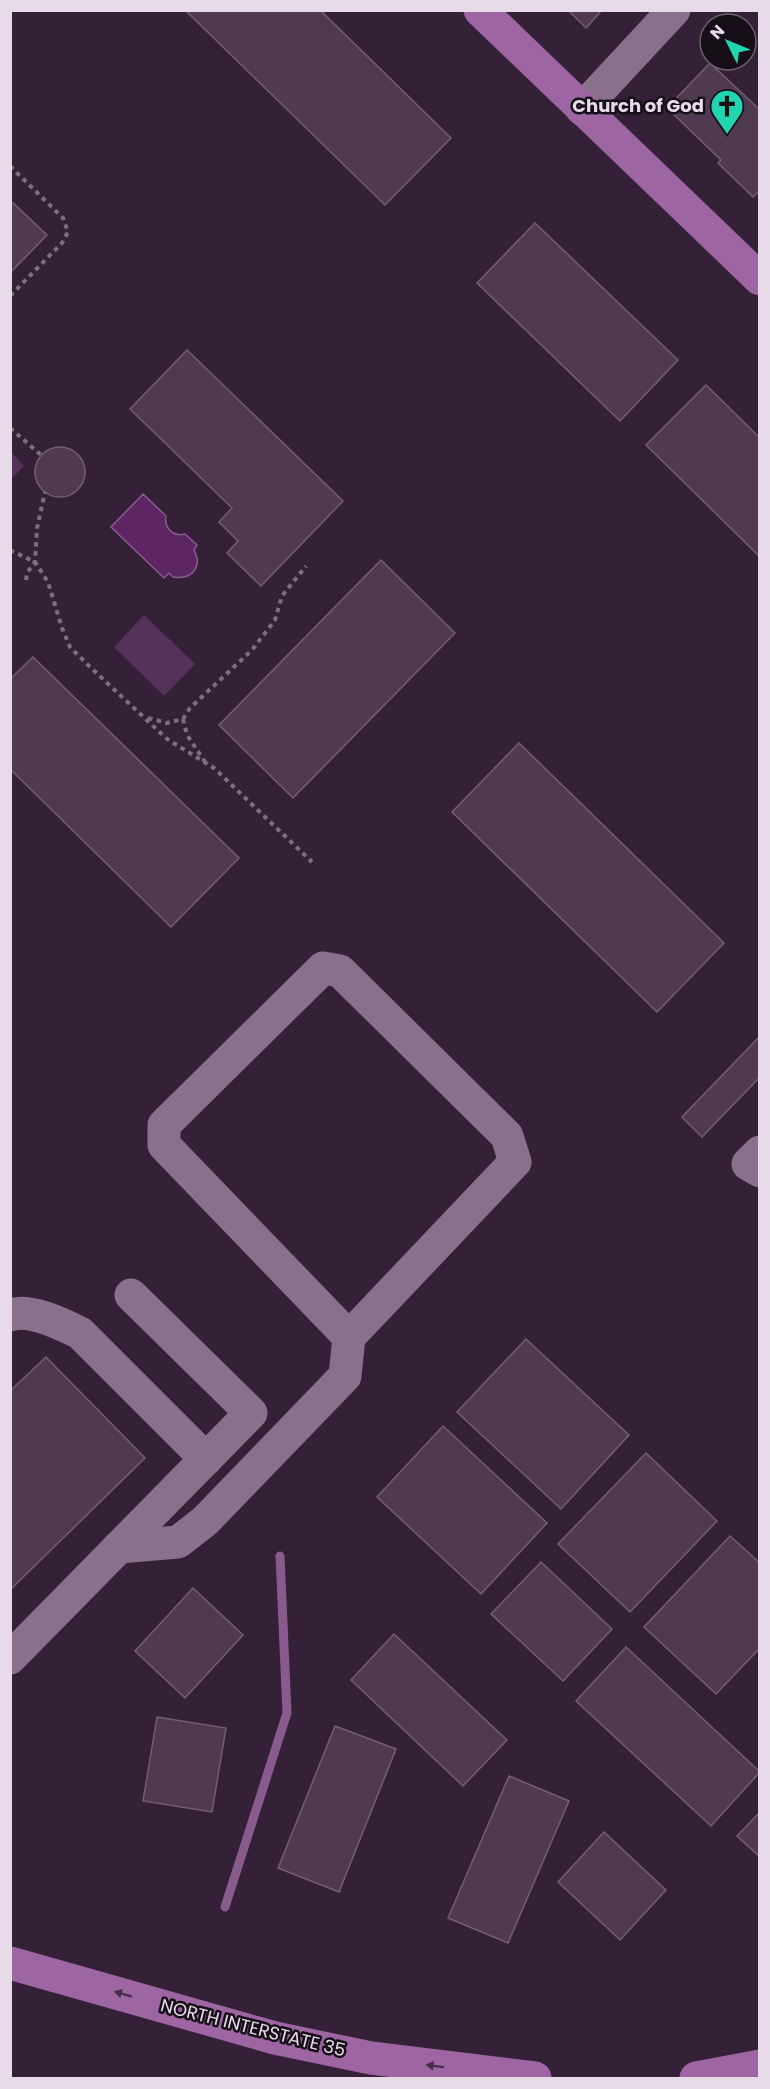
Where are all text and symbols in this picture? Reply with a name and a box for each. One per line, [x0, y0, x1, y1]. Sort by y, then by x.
north arrow [698, 12, 758, 72]
text: N [705, 20, 730, 44]
church icon: Church of God [709, 88, 745, 135]
place label: Church of God [572, 93, 704, 118]
one-way arrow [114, 1989, 132, 1998]
street label: NORTH INTERSTATE 35 [158, 1992, 348, 2063]
one-way arrow [426, 2061, 445, 2070]

